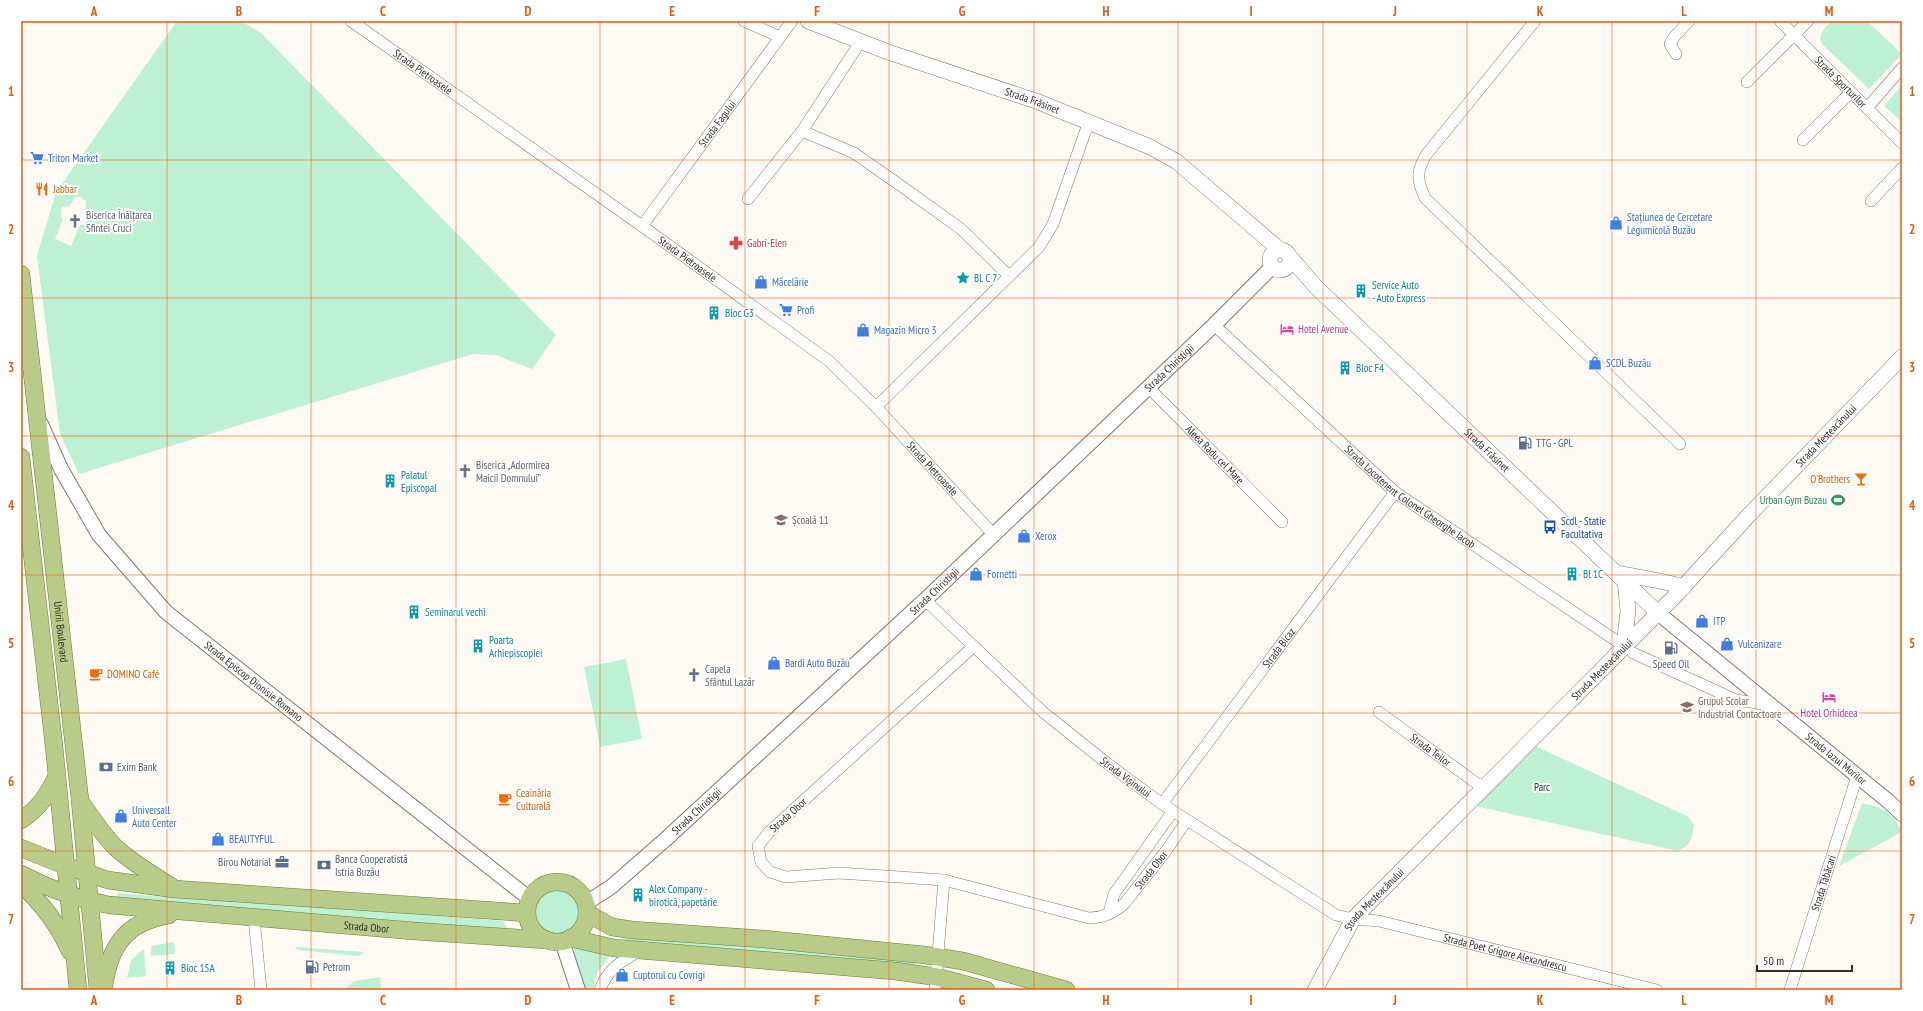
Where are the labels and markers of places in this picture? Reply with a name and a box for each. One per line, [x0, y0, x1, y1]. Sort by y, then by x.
supermarket icon: Triton Market [29, 150, 45, 166]
place label: Triton Market [48, 151, 98, 165]
restaurant icon: Jabbar [34, 181, 50, 197]
place label: Jabbar [52, 182, 77, 196]
place label: Biserica Înălțarea Sfintei Cruci [86, 208, 152, 235]
place label: Stațiunea de Cercetare Legumicolă Buzău [1627, 210, 1713, 237]
church icon: Biserica Înălțarea Sfintei Cruci [67, 213, 83, 229]
shop icon: Stațiunea de Cercetare Legumicolă Buzău [1608, 215, 1624, 231]
pharmacy icon: Gabri-Elen [728, 235, 744, 251]
place label: Gabri-Elen [747, 236, 787, 250]
place icon: Bl. C 7 [955, 270, 971, 286]
place label: Bl. C 7 [974, 271, 997, 285]
shop icon: Măcelărie [753, 274, 769, 290]
place label: Măcelărie [772, 275, 809, 289]
place label: Service Auto - Auto Express [1372, 278, 1426, 305]
building icon: Service Auto - Auto Express [1353, 283, 1369, 299]
supermarket icon: Profi [778, 302, 794, 318]
place label: Profi [797, 303, 814, 317]
building icon: Bloc G3 [706, 305, 722, 321]
place label: Bloc G3 [725, 306, 754, 320]
hotel icon: Hotel Avenue [1279, 321, 1295, 337]
shop icon: Magazin Micro 3 [855, 322, 871, 338]
place label: Hotel Avenue [1298, 322, 1349, 336]
place label: Magazin Micro 3 [874, 323, 936, 337]
shop icon: SCDL Buzău [1587, 355, 1603, 371]
place label: SCDL Buzău [1606, 356, 1651, 370]
building icon: Bloc F4 [1337, 360, 1353, 376]
place label: Bloc F4 [1356, 361, 1384, 375]
fuel station icon: TTG - GPL [1517, 435, 1533, 451]
place label: TTG - GPL [1536, 436, 1573, 450]
place label: Biserica „Adormirea Maicii Domnului” [476, 458, 550, 485]
church icon: Biserica „Adormirea Maicii Domnului” [457, 463, 473, 479]
place label: Palatul Episcopal [401, 468, 437, 495]
bar icon: O'Brothers [1853, 471, 1869, 487]
place label: O'Brothers [1810, 472, 1850, 486]
building icon: Palatul Episcopal [382, 473, 398, 489]
sports icon: Urban Gym Buzau [1830, 492, 1846, 508]
place label: Urban Gym Buzau [1760, 493, 1827, 507]
school or university icon: Școală 11 [773, 512, 789, 528]
place label: Școală 11 [792, 513, 829, 527]
place label: Scdl - Statie Facultativa [1561, 514, 1607, 541]
bus stop icon: Scdl - Statie Facultativa [1542, 519, 1558, 535]
shop icon: Xerox [1016, 528, 1032, 544]
place label: Xerox [1035, 529, 1057, 543]
shop icon: Fornetti [968, 566, 984, 582]
building icon: Bl 1C [1564, 566, 1580, 582]
place label: Fornetti [987, 567, 1017, 581]
place label: Bl 1C [1583, 567, 1603, 581]
building icon: Seminarul vechi [406, 604, 422, 620]
place label: Seminarul vechi [425, 605, 486, 619]
shop icon: ITP [1694, 613, 1710, 629]
place label: ITP [1713, 614, 1725, 628]
place label: Poarta Arhiepiscopiei [489, 633, 542, 660]
shop icon: Vulcanizare [1719, 636, 1735, 652]
place label: Vulcanizare [1737, 637, 1782, 651]
building icon: Poarta Arhiepiscopiei [470, 638, 486, 654]
fuel station icon: Speed Oil [1663, 640, 1679, 656]
shop icon: Bardi Auto Buzău [766, 655, 782, 671]
place label: Bardi Auto Buzău [785, 656, 850, 670]
place label: Speed Oil [1653, 657, 1690, 671]
place label: Capela Sfântul Lazăr [705, 662, 755, 689]
cafe icon: DOMINO Café [88, 666, 104, 682]
place label: DOMINO Café [107, 667, 160, 681]
church icon: Capela Sfântul Lazăr [686, 667, 702, 683]
hotel icon: Hotel Orhideea [1821, 689, 1837, 705]
place label: Grupul Scolar Industrial Contactoare [1698, 694, 1782, 721]
school or university icon: Grupul Scolar Industrial Contactoare [1679, 699, 1695, 715]
place label: Hotel Orhideea [1800, 706, 1858, 720]
bank icon: Exim Bank [98, 759, 114, 775]
place label: Exim Bank [117, 760, 158, 774]
place label: Ceainăria Culturală [516, 786, 551, 813]
cafe icon: Ceainăria Culturală [497, 791, 513, 807]
place label: Universall Auto Center [132, 803, 177, 830]
shop icon: Universall Auto Center [113, 808, 129, 824]
shop icon: BEAUTYFUL [210, 831, 226, 847]
place label: BEAUTYFUL [229, 832, 275, 846]
place label: Banca Cooperatistă Istria Buzău [335, 852, 408, 879]
office icon: Birou Notarial [274, 854, 290, 870]
place label: Birou Notarial [218, 855, 271, 869]
bank icon: Banca Cooperatistă Istria Buzău [316, 857, 332, 873]
place label: Alex Company - birotică, papetărie [649, 882, 718, 909]
building icon: Alex Company - birotică, papetărie [630, 887, 646, 903]
fuel station icon: Petrom [304, 959, 320, 975]
building icon: Bloc 15A [162, 960, 178, 976]
place label: Petrom [323, 960, 350, 974]
place label: Bloc 15A [181, 961, 215, 975]
shop icon: Cuptorul cu Covrigi [614, 967, 630, 983]
place label: Cuptorul cu Covrigi [633, 968, 705, 982]

